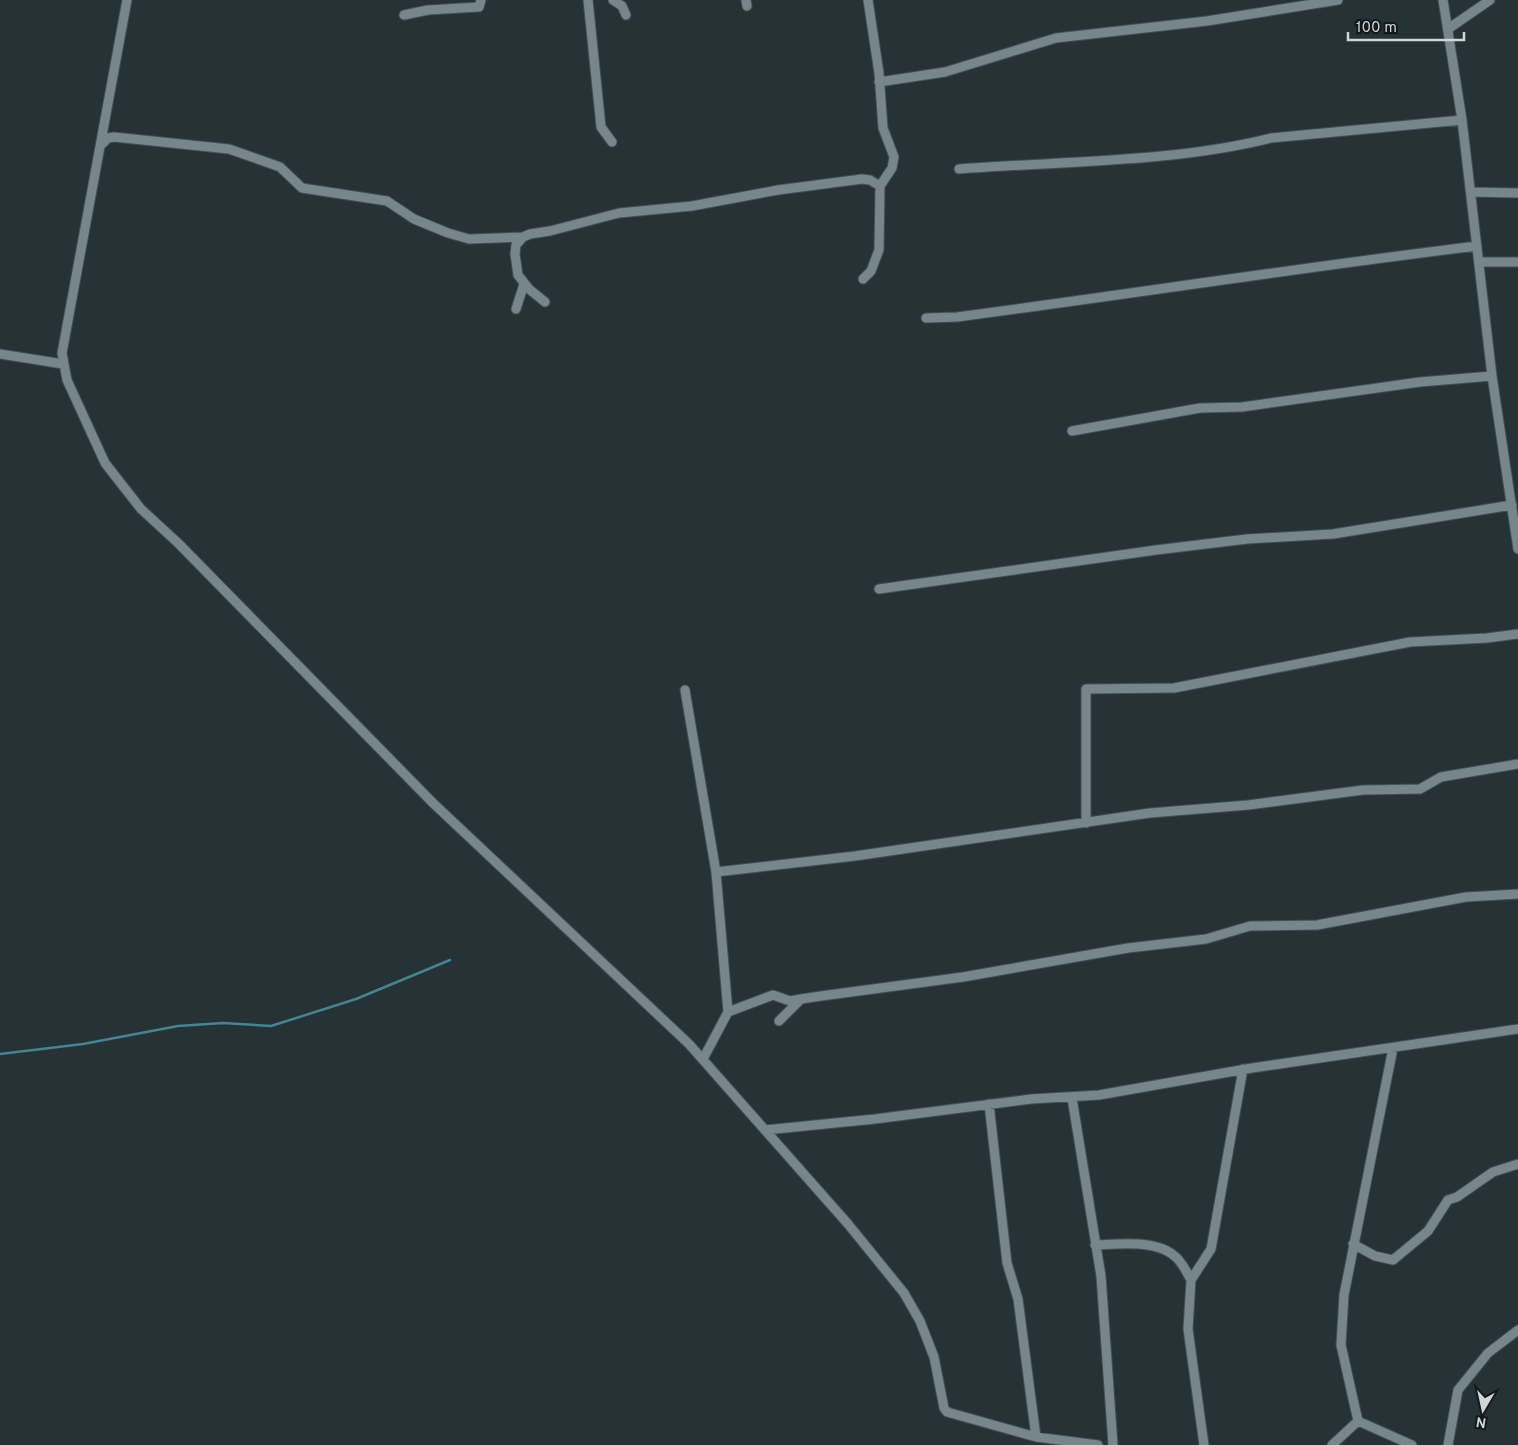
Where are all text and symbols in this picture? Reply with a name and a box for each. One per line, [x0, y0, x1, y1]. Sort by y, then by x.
scale bar [1348, 10, 1464, 42]
text: 100 m [1356, 19, 1397, 38]
north arrow [1458, 1385, 1508, 1435]
text: N [1475, 1412, 1488, 1431]

